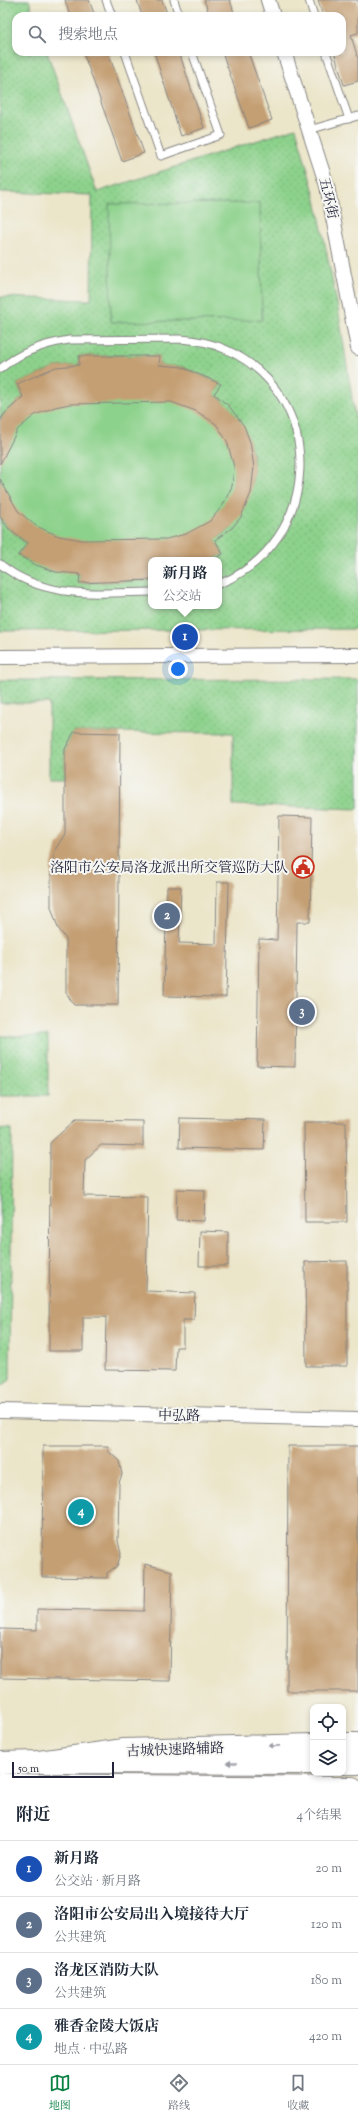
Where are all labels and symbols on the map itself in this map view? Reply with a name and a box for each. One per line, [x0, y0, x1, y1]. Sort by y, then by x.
street label: 五环街 [313, 176, 342, 221]
pin: 1 [172, 622, 198, 652]
your location [168, 659, 188, 679]
public building icon: 洛阳市公安局洛龙派出所交管巡防大队 [290, 854, 316, 880]
place label: 洛阳市公安局洛龙派出所交管巡防大队 [50, 859, 288, 879]
pin: 2 [154, 901, 180, 931]
pin: 3 [289, 997, 315, 1027]
street label: 中弘路 [158, 1407, 200, 1427]
pin: 4 [68, 1497, 94, 1527]
street label: 古城快速路辅路 [126, 1739, 224, 1763]
one-way arrow [267, 1743, 280, 1749]
scale bar [12, 1760, 114, 1779]
one-way arrow [225, 1760, 238, 1766]

